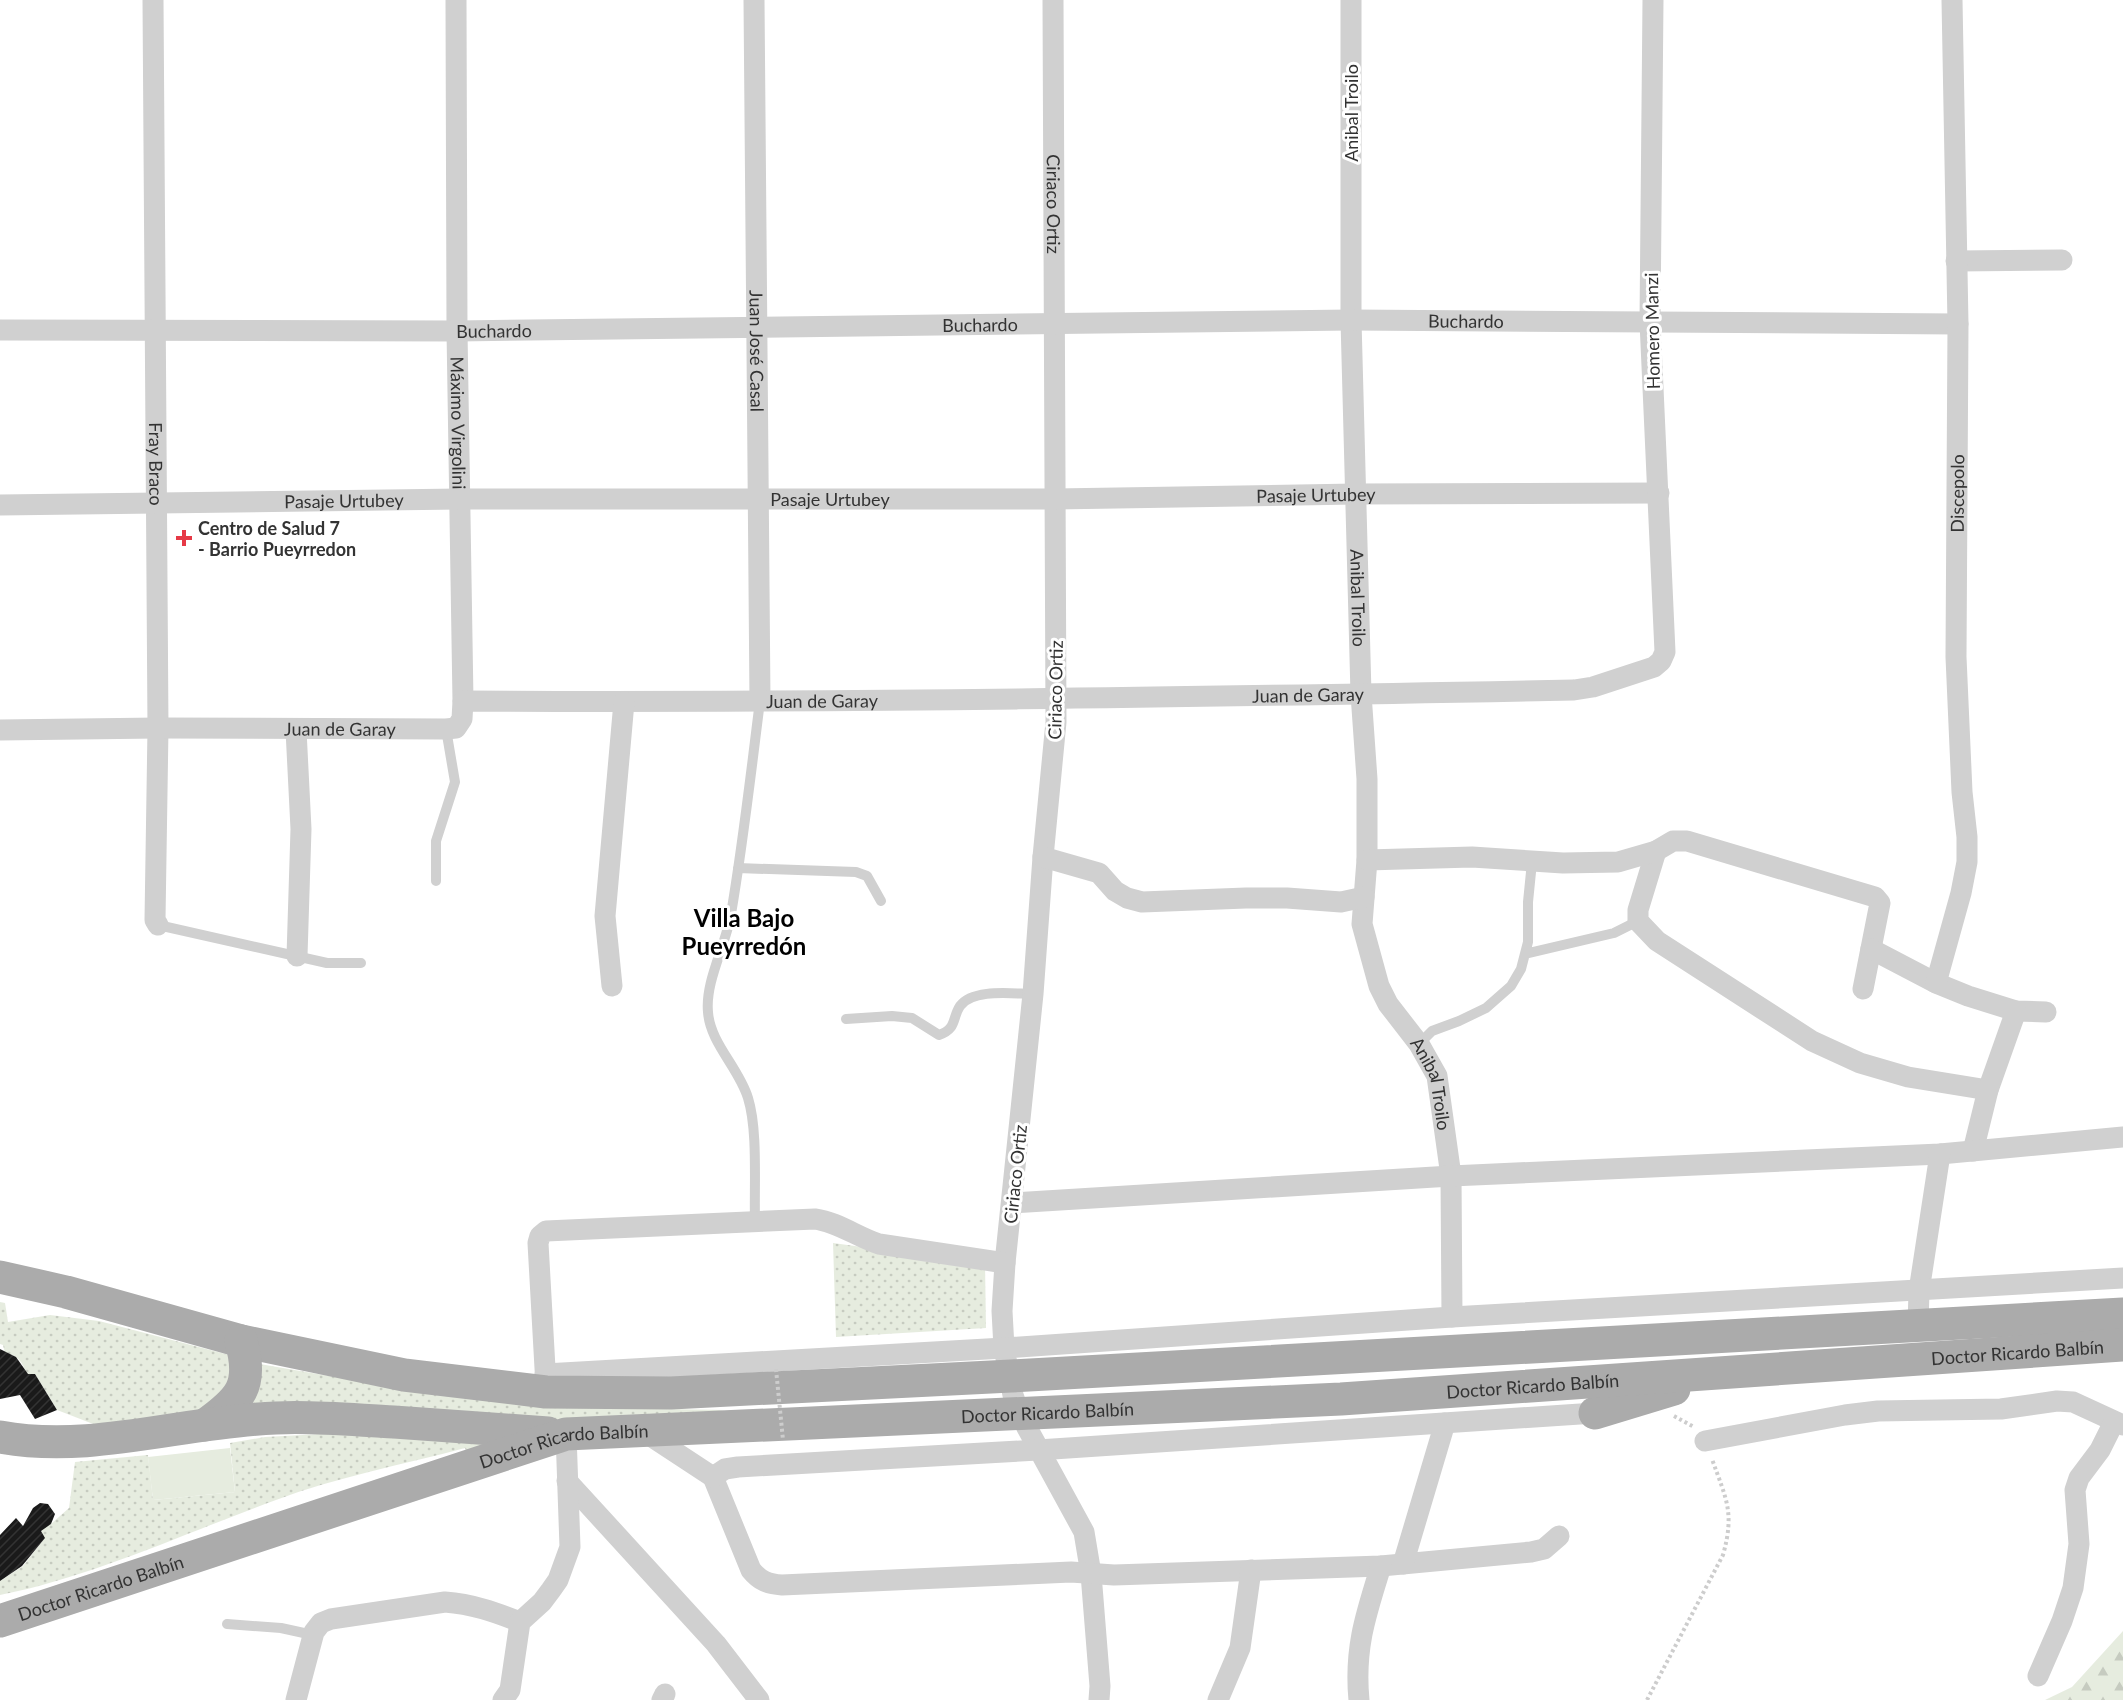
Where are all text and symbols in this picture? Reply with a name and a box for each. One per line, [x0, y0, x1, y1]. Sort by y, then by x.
street label: Anibal Troilo [1340, 64, 1362, 162]
street label: Ciriaco Ortiz [1043, 154, 1065, 254]
street label: Homero Manzi [1640, 272, 1664, 390]
street label: Juan José Casal [745, 290, 769, 412]
street label: Buchardo [1428, 310, 1504, 332]
street label: Buchardo [942, 313, 1018, 336]
street label: Buchardo [456, 319, 532, 342]
street label: Máximo Virgolini [446, 356, 471, 490]
street label: Fray Braco [145, 422, 167, 506]
street label: Discepolo [1946, 454, 1968, 533]
street label: Pasaje Urtubey [1256, 483, 1376, 507]
street label: Pasaje Urtubey [770, 488, 890, 510]
street label: Pasaje Urtubey [284, 489, 405, 512]
place label: Centro de Salud 7 - Barrio Pueyrredon [198, 517, 356, 560]
marker: Centro de Salud 7 - Barrio Pueyrredon [175, 529, 193, 547]
street label: Anibal Troilo [1346, 549, 1371, 647]
street label: Ciriaco Ortiz [1043, 640, 1067, 740]
street label: Juan de Garay [1252, 683, 1365, 707]
street label: Juan de Garay [766, 689, 879, 712]
street label: Juan de Garay [284, 717, 397, 740]
district label: Villa Bajo Pueyrredón [682, 903, 806, 960]
street label: Anibal Troilo [1406, 1032, 1455, 1132]
street label: Ciriaco Ortiz [999, 1123, 1031, 1225]
street label: Doctor Ricardo Balbín [1930, 1335, 2105, 1369]
street label: Doctor Ricardo Balbín [1446, 1369, 1620, 1403]
street label: Doctor Ricardo Balbín [960, 1397, 1134, 1427]
street label: Doctor Ricardo Balbín [476, 1419, 649, 1473]
street label: Doctor Ricardo Balbín [15, 1550, 186, 1625]

